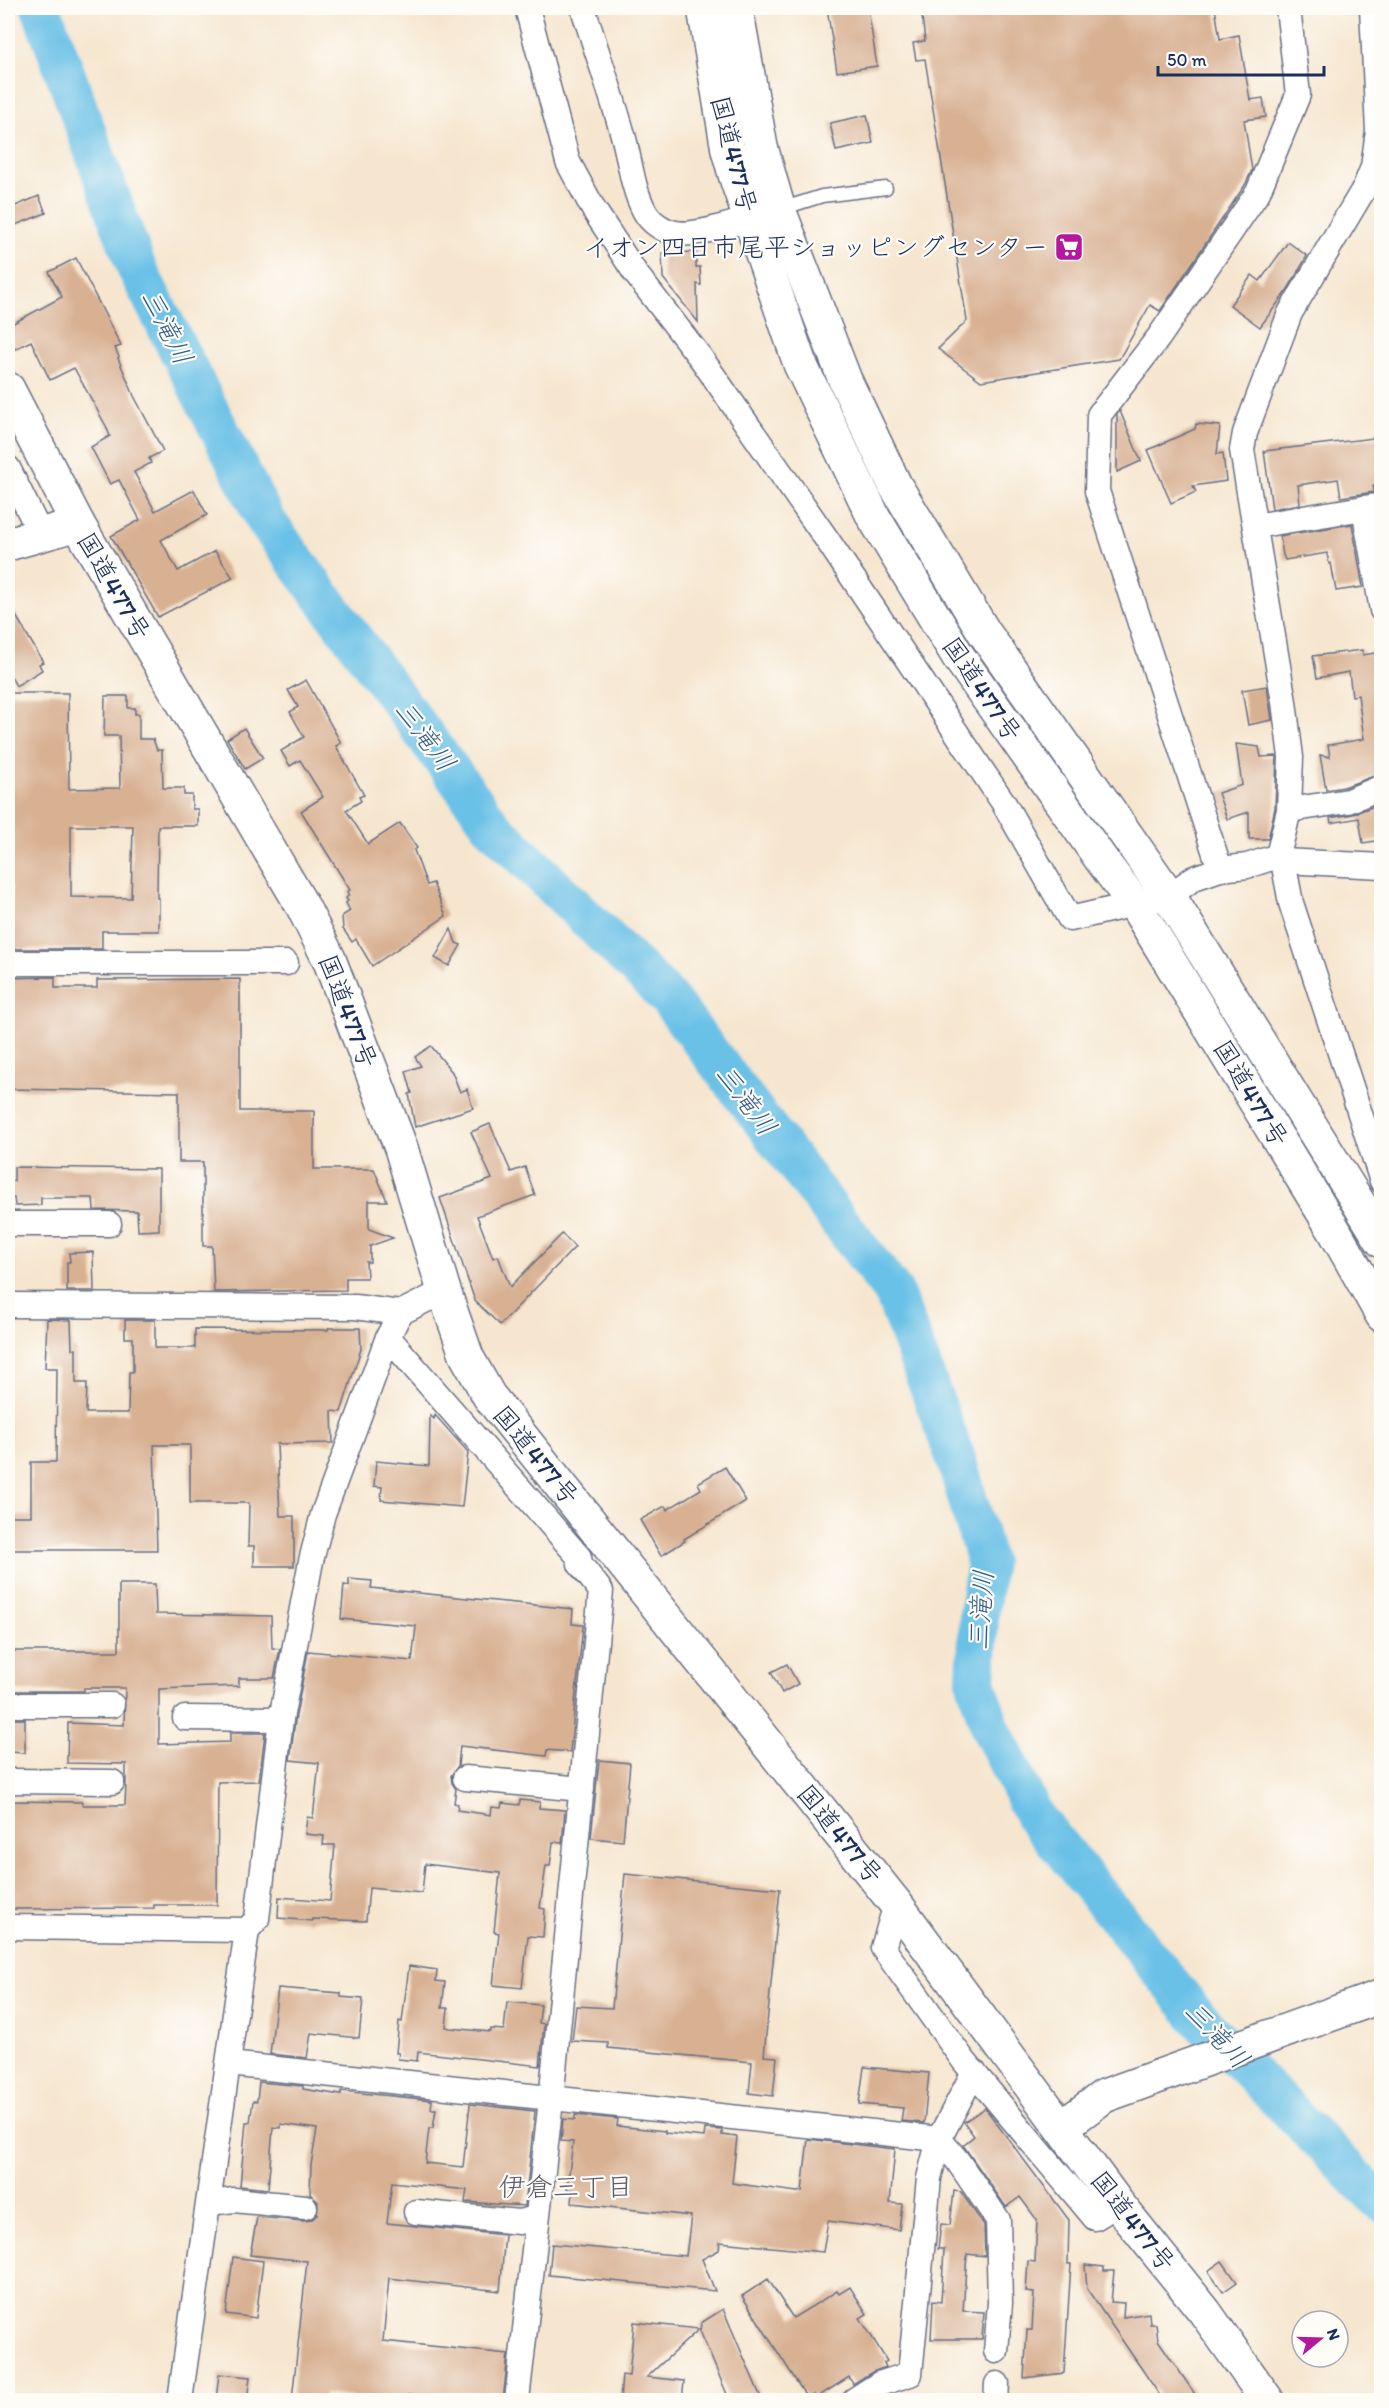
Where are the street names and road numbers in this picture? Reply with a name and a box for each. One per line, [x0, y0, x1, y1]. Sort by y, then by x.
street label: 国道477号 [704, 92, 764, 216]
street label: 国道477号 [70, 526, 158, 646]
street label: 国道477号 [935, 631, 1029, 747]
street label: 国道477号 [312, 950, 384, 1072]
street label: 国道477号 [1207, 1034, 1295, 1152]
street label: 国道477号 [486, 1399, 586, 1511]
street label: 国道477号 [790, 1778, 890, 1890]
street label: 国道477号 [1084, 2164, 1182, 2278]

